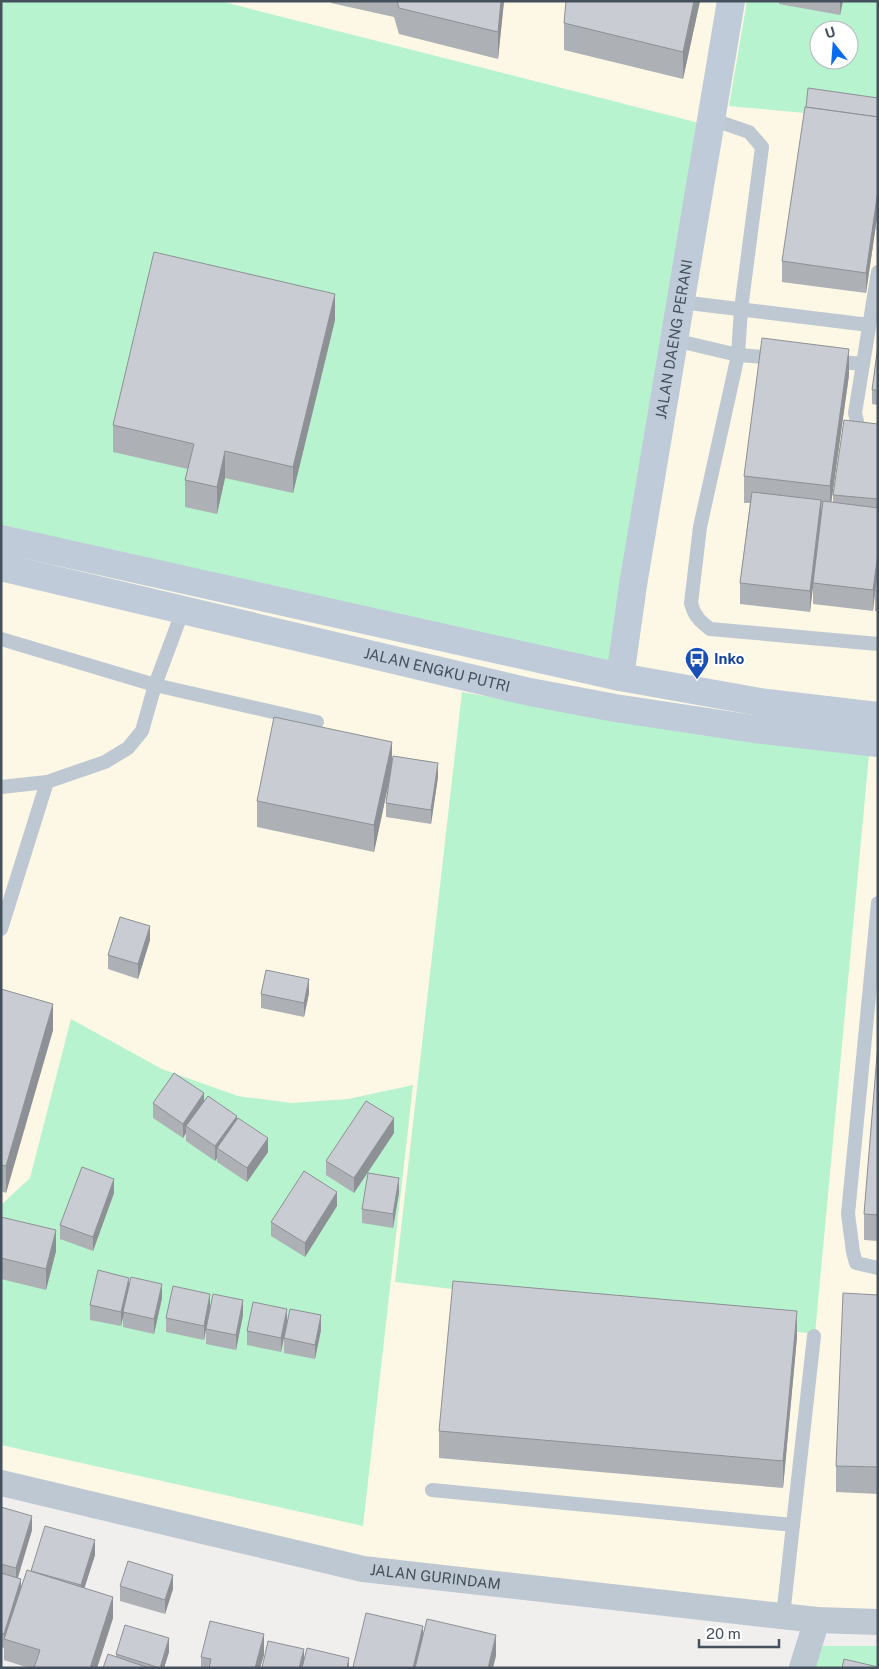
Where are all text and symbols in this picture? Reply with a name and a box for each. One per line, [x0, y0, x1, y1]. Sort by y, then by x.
north arrow [809, 20, 859, 70]
text: U [823, 23, 837, 42]
street label: JALAN DAENG PERANI [652, 258, 696, 421]
street label: JALAN ENGKU PUTRI [362, 644, 512, 695]
bus stop icon: Inko [684, 646, 710, 680]
place label: Inko [714, 650, 745, 667]
street label: JALAN GURINDAM [369, 1561, 502, 1592]
scale bar [699, 1616, 779, 1648]
text: 20 m [706, 1625, 741, 1642]

